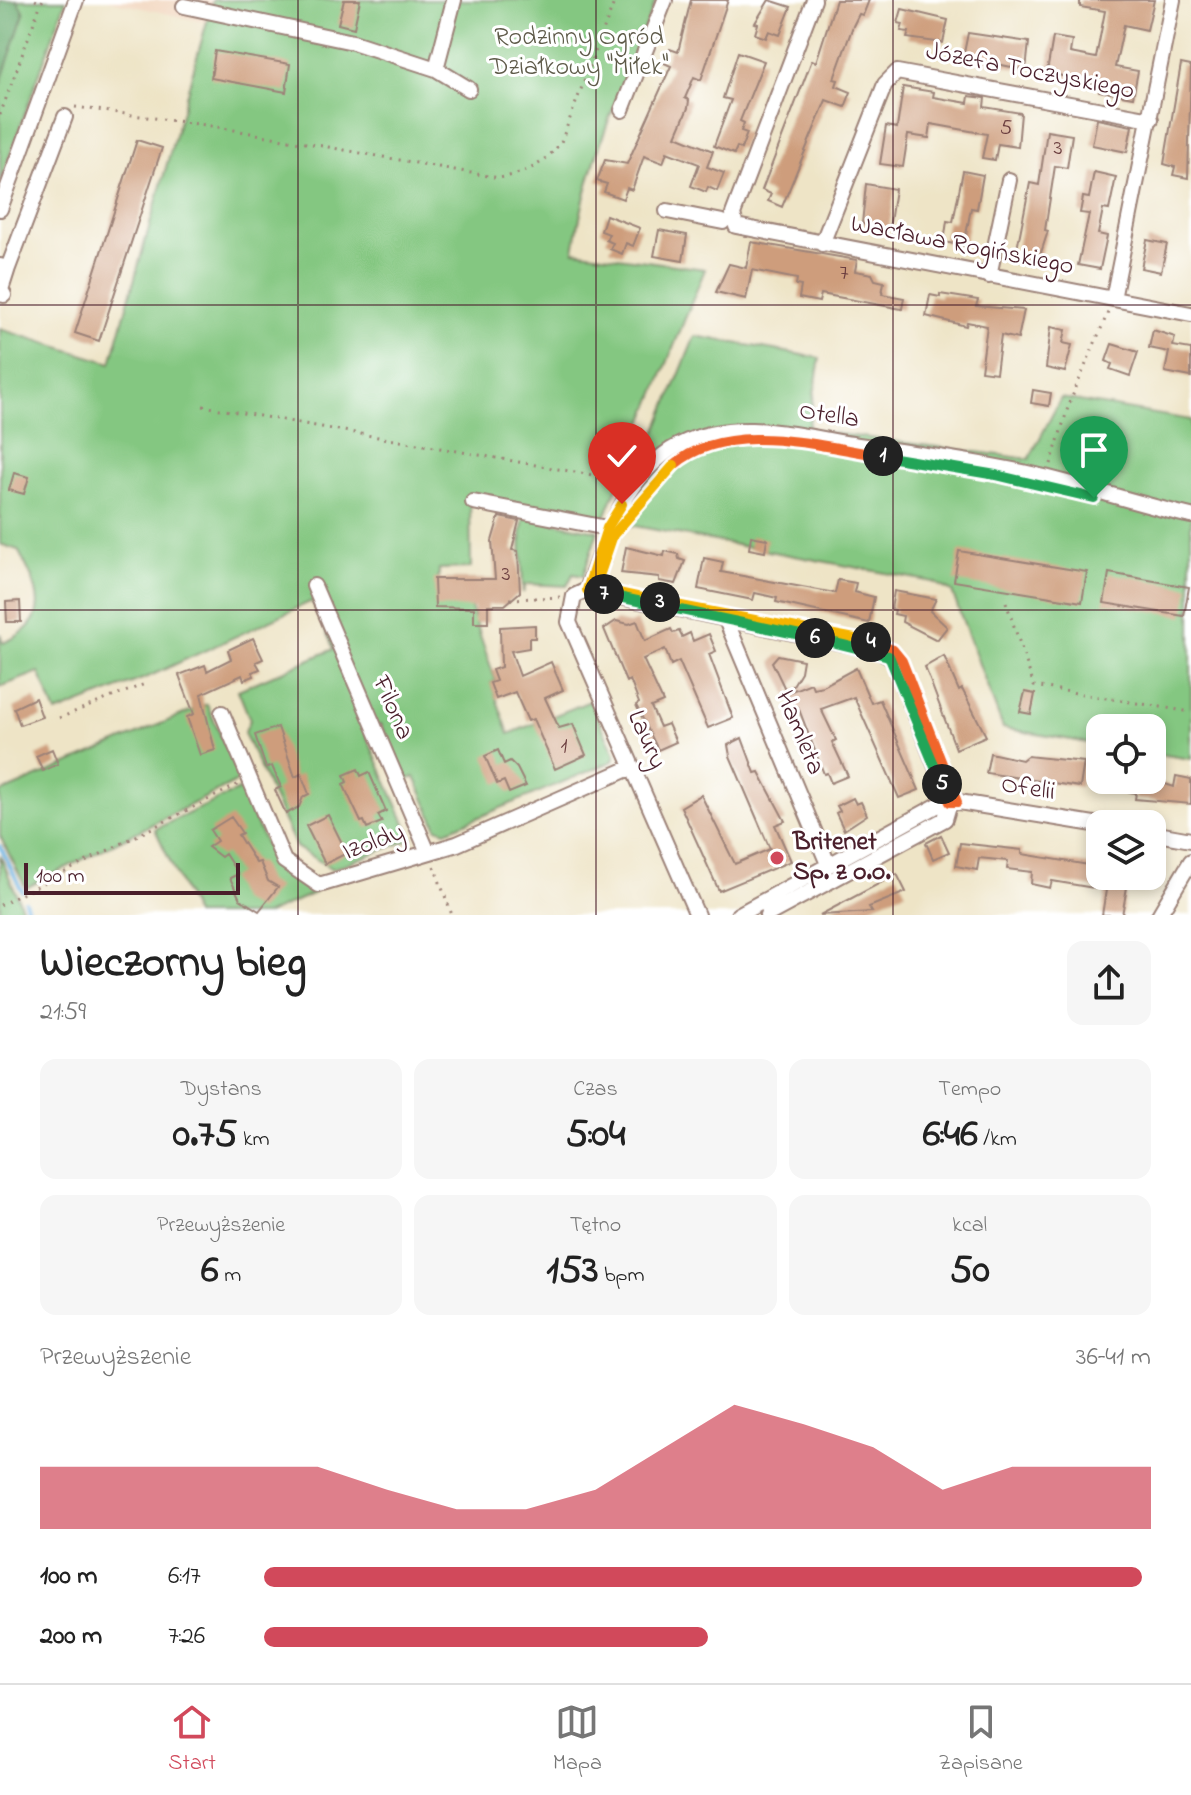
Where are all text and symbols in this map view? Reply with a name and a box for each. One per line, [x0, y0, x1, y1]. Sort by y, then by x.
park label: Rodzinny Ogród Działkowy "Miłek" [488, 19, 669, 87]
street label: Józefa Toczyskiego [922, 33, 1138, 111]
house number: 5 [1000, 113, 1012, 145]
house number: 3 [1053, 133, 1063, 165]
street label: Wacława Rogińskiego [847, 206, 1077, 286]
house number: 7 [839, 258, 849, 290]
street label: Otella [796, 393, 862, 439]
pin [1060, 416, 1128, 498]
pin [588, 422, 656, 504]
icon: arrive [1072, 428, 1116, 472]
icon: check [600, 434, 644, 478]
pin: 1 [863, 436, 903, 476]
text: 1 [880, 440, 887, 472]
house number: 3 [501, 559, 511, 591]
pin: 7 [584, 574, 624, 614]
text: 7 [599, 578, 609, 610]
pin: 3 [640, 582, 680, 622]
text: 3 [655, 586, 665, 618]
pin: 6 [795, 618, 835, 658]
text: 6 [810, 622, 820, 654]
pin: 4 [851, 622, 891, 662]
text: 4 [866, 626, 876, 658]
street label: Filona [361, 669, 423, 746]
street label: Hamleta [764, 685, 834, 781]
street label: Laury [616, 704, 676, 776]
map controls [1086, 714, 1166, 890]
button: locate [1086, 714, 1166, 794]
house number: 1 [561, 731, 568, 763]
pin: 5 [922, 764, 962, 804]
street label: Ofelii [998, 766, 1058, 812]
text: 5 [936, 768, 948, 800]
button: layers [1086, 810, 1166, 890]
street label: Izoldy [338, 814, 410, 872]
place label: Britenet Sp. z o.o. [792, 824, 891, 892]
marker: Britenet Sp. z o.o. [768, 849, 786, 867]
scale bar [24, 859, 240, 895]
text: 100 m [36, 861, 85, 893]
text: Wieczorny bieg [40, 932, 306, 996]
button: share [1067, 941, 1151, 1025]
text: 21:59 [40, 994, 86, 1032]
text: Dystans [181, 1074, 262, 1106]
text: Czas [573, 1074, 618, 1106]
text: Tempo [938, 1074, 1001, 1106]
text: 0.75 [173, 1106, 237, 1165]
text: 5:04 [565, 1106, 626, 1165]
text: 6:46 [923, 1106, 978, 1165]
text: km [237, 1124, 270, 1156]
text: /km [978, 1124, 1017, 1156]
text: Przewyższenie [157, 1210, 285, 1242]
text: Tętno [570, 1210, 621, 1242]
text: kcal [952, 1210, 987, 1242]
text: 6 [201, 1242, 219, 1301]
text: 153 [546, 1242, 598, 1301]
text: 50 [950, 1242, 990, 1301]
text: m [219, 1260, 241, 1292]
text: bpm [598, 1260, 645, 1292]
text: Przewyższenie [40, 1339, 191, 1377]
text: 36–41 m [1076, 1339, 1151, 1377]
text: 100 m [40, 1558, 97, 1596]
text: 6:17 [168, 1558, 201, 1596]
text: 200 m [40, 1618, 102, 1656]
text: 7:26 [168, 1618, 205, 1656]
tab: Start [168, 1700, 216, 1780]
tab: Mapa [553, 1700, 602, 1780]
tab: Zapisane [939, 1700, 1023, 1780]

